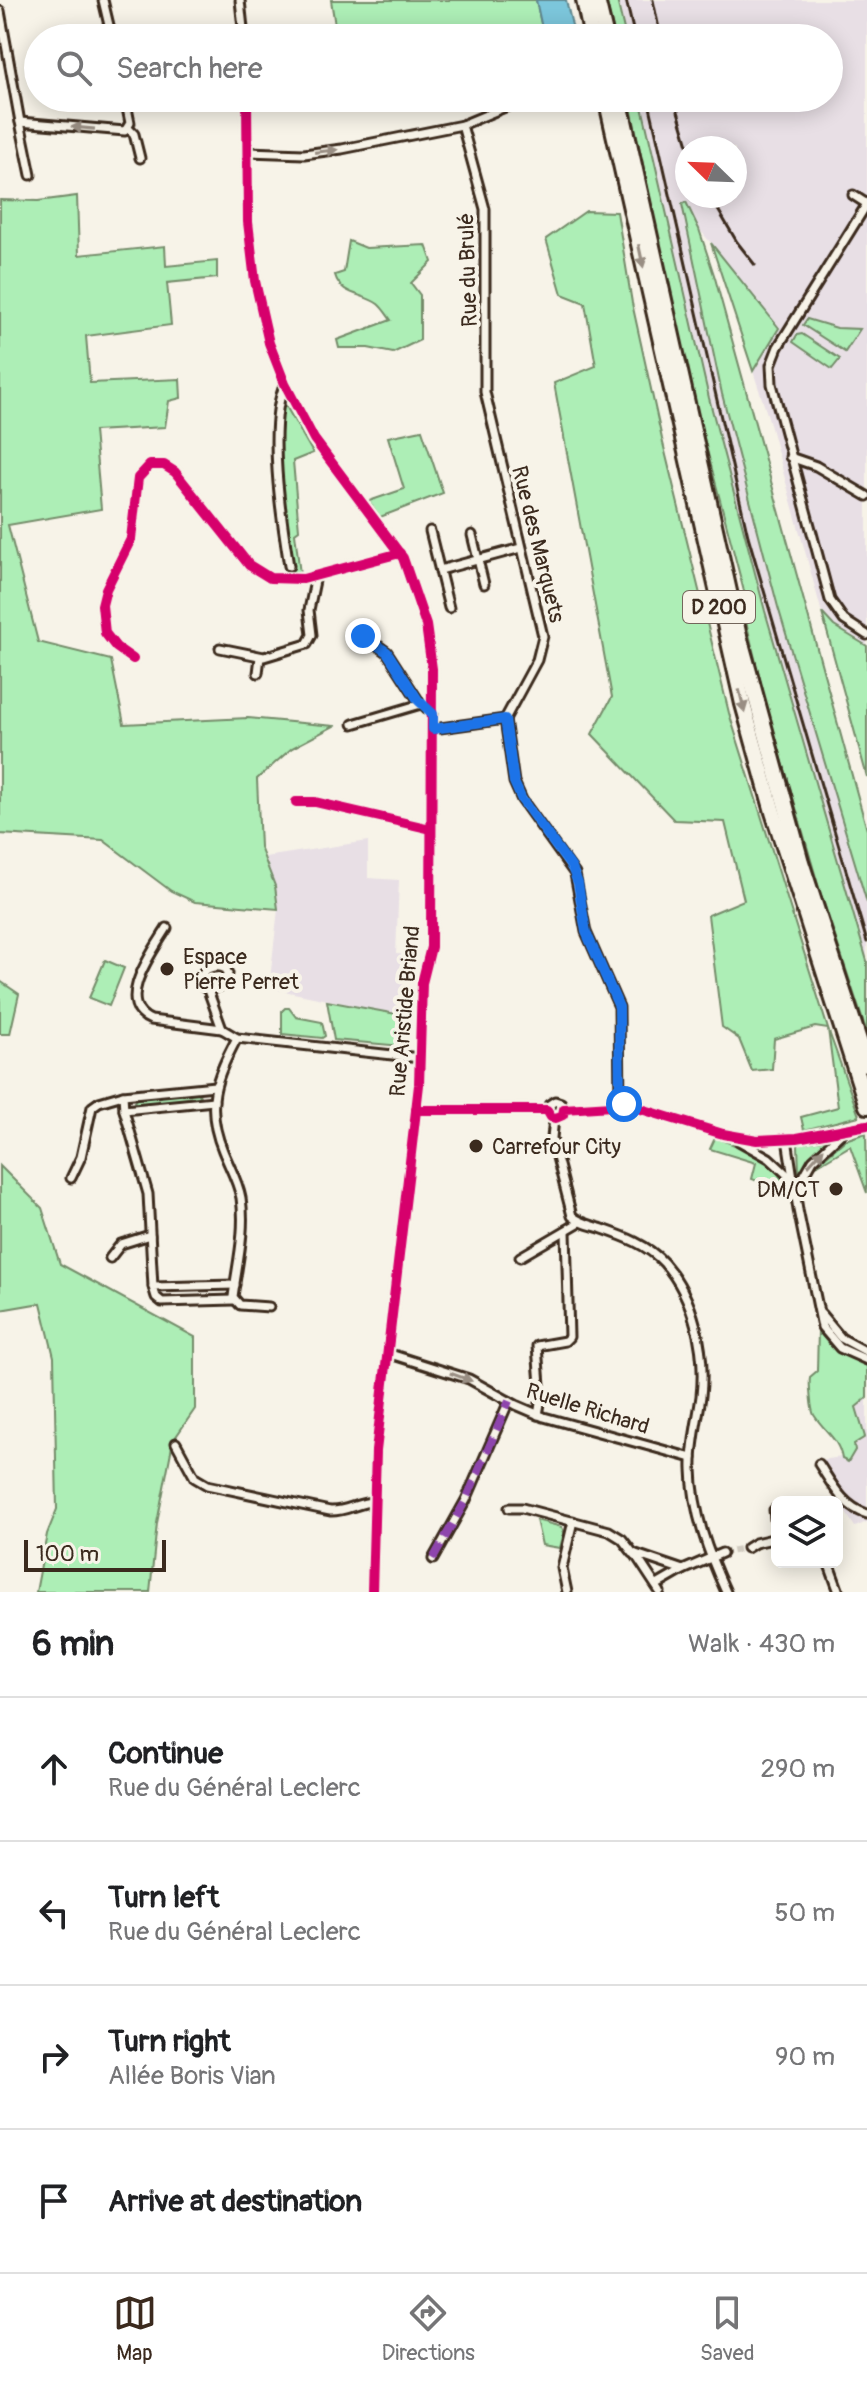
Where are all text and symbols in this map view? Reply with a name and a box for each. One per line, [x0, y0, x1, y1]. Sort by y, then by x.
search box [24, 24, 843, 112]
icon: search [52, 46, 96, 90]
text: Search here [116, 50, 263, 87]
one-way arrow [70, 121, 95, 134]
north arrow [675, 136, 747, 208]
one-way arrow [314, 145, 339, 158]
street label: Rue du Brulé [452, 212, 484, 328]
one-way arrow [635, 244, 647, 269]
street label: Rue des Marquets [505, 463, 571, 626]
road number: D 200 [683, 591, 755, 623]
route end [345, 618, 381, 654]
one-way arrow [737, 688, 749, 713]
street label: Rue Aristide Briand [384, 924, 426, 1098]
place label: Espace Pierre Perret [183, 943, 299, 996]
marker: Espace Pierre Perret [158, 960, 176, 978]
route start [606, 1086, 642, 1122]
place label: Carrefour City [492, 1133, 621, 1161]
marker: Carrefour City [467, 1137, 485, 1155]
one-way arrow [807, 1148, 825, 1167]
place label: DM/CT [757, 1176, 820, 1204]
marker: DM/CT [827, 1180, 845, 1198]
one-way arrow [449, 1371, 473, 1383]
street label: Ruelle Richard [523, 1377, 653, 1441]
map controls [771, 1496, 843, 1568]
button: layers [771, 1496, 843, 1568]
scale bar [24, 1536, 166, 1572]
text: 100 m [36, 1540, 99, 1568]
text: 6 min [32, 1623, 114, 1666]
text: Walk · 430 m [688, 1628, 835, 1660]
text: Continue [108, 1735, 223, 1772]
icon: ahead [32, 1747, 76, 1791]
text: 290 m [761, 1753, 835, 1785]
text: Rue du Général Leclerc [108, 1772, 361, 1804]
text: Turn left [108, 1879, 219, 1916]
icon: left [32, 1891, 76, 1935]
text: 50 m [774, 1897, 835, 1929]
text: Rue du Général Leclerc [108, 1916, 361, 1948]
text: Turn right [108, 2023, 231, 2060]
icon: right [32, 2035, 76, 2079]
text: 90 m [775, 2041, 835, 2073]
text: Allée Boris Vian [108, 2060, 276, 2092]
icon: arrive [32, 2179, 76, 2223]
text: Arrive at destination [108, 2183, 362, 2220]
tab: Map [113, 2291, 157, 2367]
tab: Directions [382, 2291, 475, 2367]
tab: Saved [700, 2291, 754, 2367]

